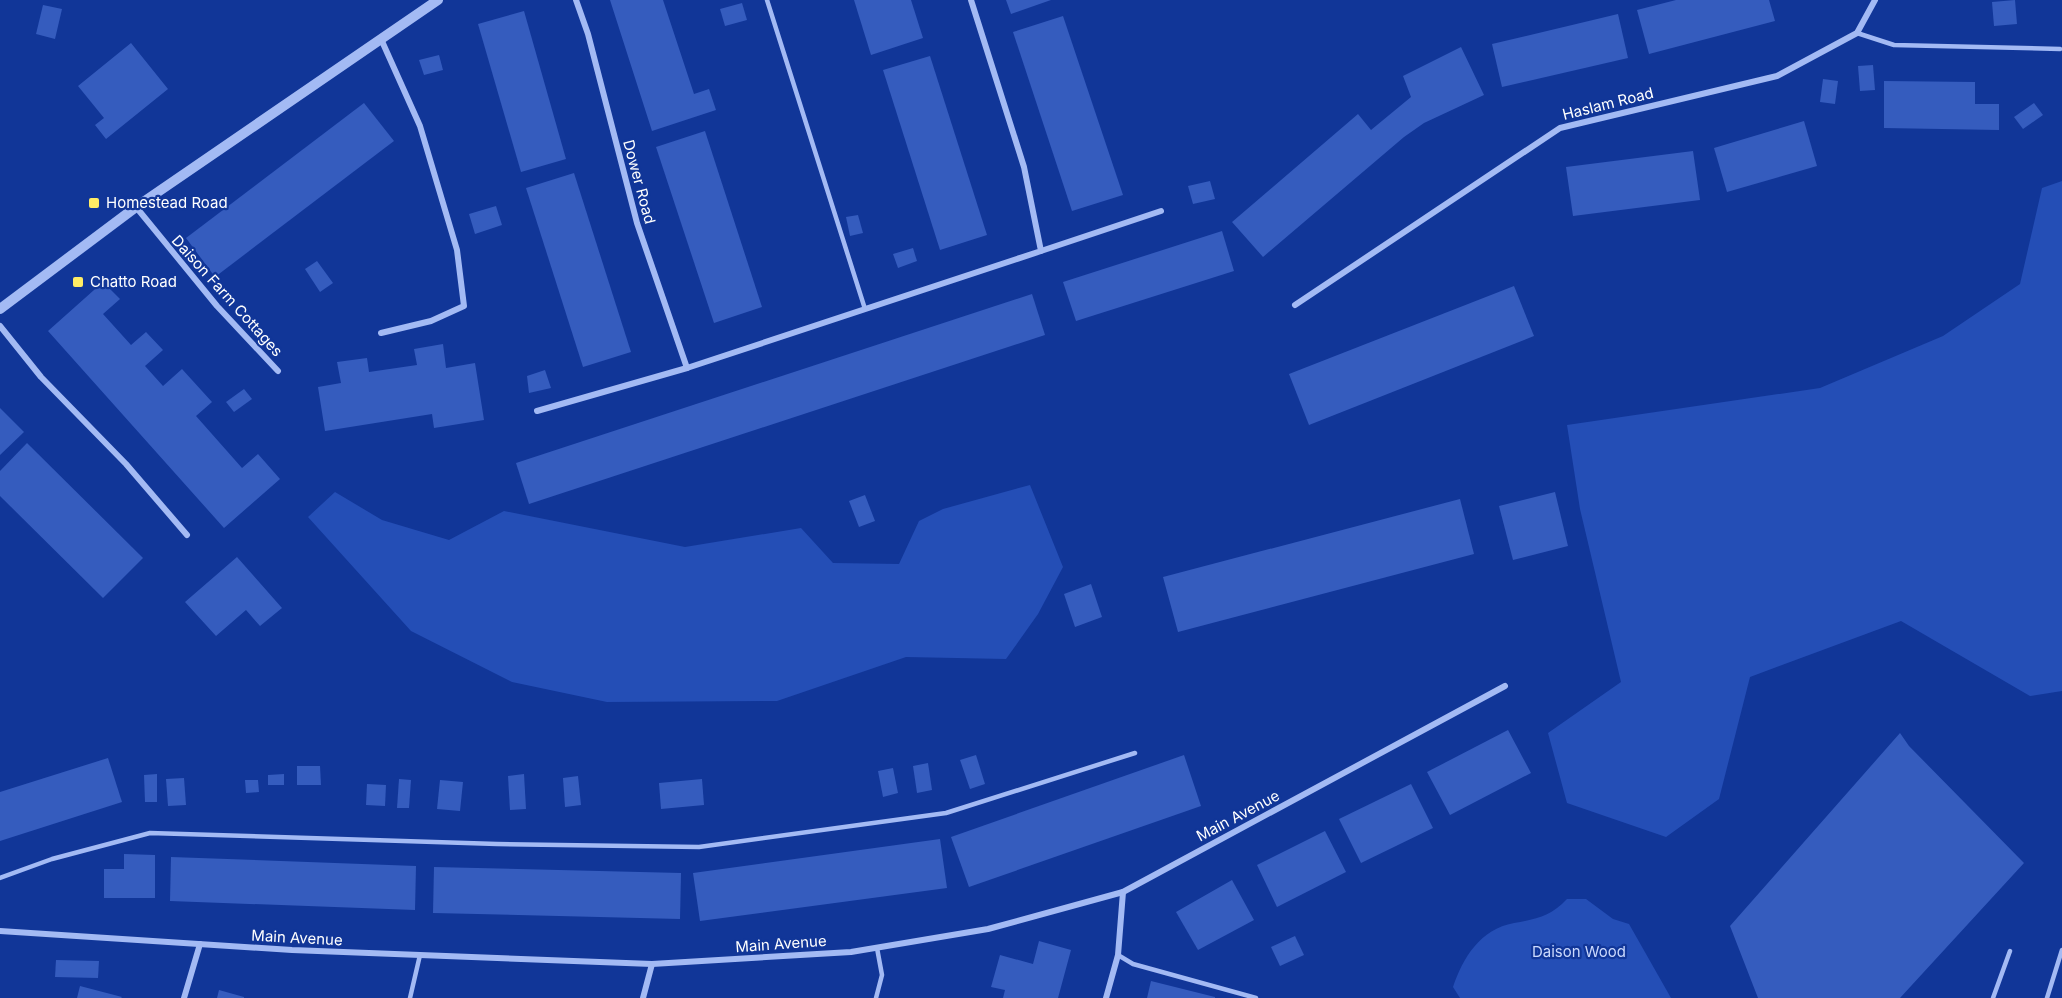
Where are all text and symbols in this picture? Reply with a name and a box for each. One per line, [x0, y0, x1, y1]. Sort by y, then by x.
street label: Haslam Road [1560, 83, 1655, 124]
street label: Dower Road [619, 138, 660, 226]
place label: Homestead Road [106, 193, 228, 212]
marker: Homestead Road [87, 196, 101, 210]
street label: Daison Farm Cottages [168, 231, 287, 360]
place label: Chatto Road [90, 272, 177, 291]
marker: Chatto Road [71, 275, 85, 289]
street label: Main Avenue [1193, 786, 1283, 845]
street label: Main Avenue [251, 926, 343, 949]
street label: Main Avenue [735, 931, 827, 956]
park label: Daison Wood [1532, 942, 1626, 961]

